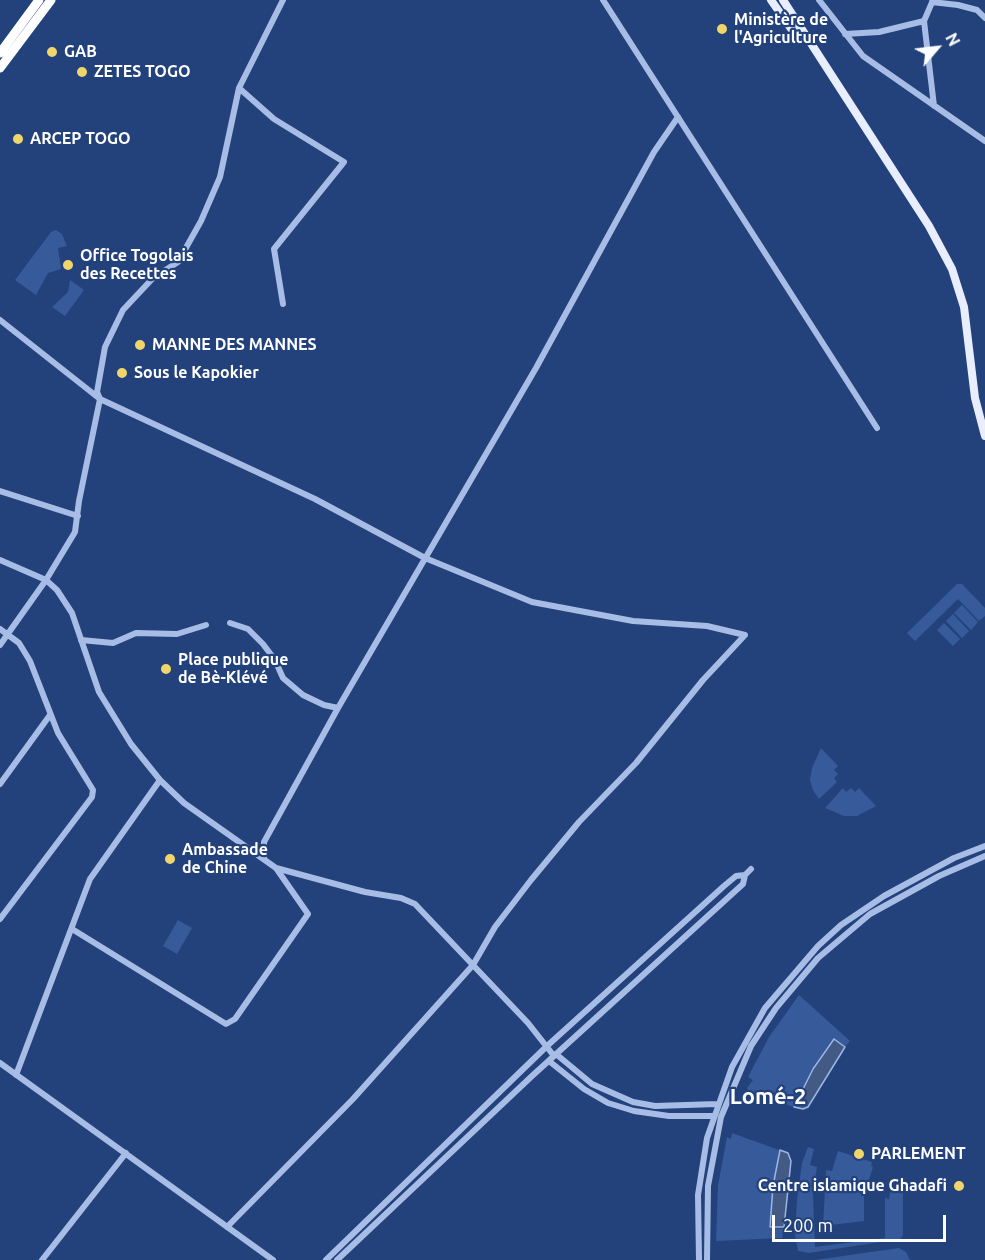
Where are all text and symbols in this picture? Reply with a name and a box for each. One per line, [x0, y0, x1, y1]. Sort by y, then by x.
place label: Ministère de l'Agriculture [734, 10, 828, 48]
north arrow [907, 18, 967, 78]
marker: Ministère de l'Agriculture [715, 22, 729, 36]
text: N [942, 30, 964, 49]
place label: GAB [64, 42, 97, 62]
marker: GAB [45, 45, 59, 59]
place label: ZETES TOGO [94, 62, 191, 82]
marker: ZETES TOGO [75, 65, 89, 79]
place label: ARCEP TOGO [30, 129, 131, 149]
marker: ARCEP TOGO [11, 132, 25, 146]
place label: Office Togolais des Recettes [80, 246, 194, 284]
marker: Office Togolais des Recettes [61, 258, 75, 272]
place label: MANNE DES MANNES [152, 335, 317, 355]
marker: MANNE DES MANNES [133, 338, 147, 352]
place label: Sous le Kapokier [134, 363, 259, 383]
marker: Sous le Kapokier [115, 366, 129, 380]
place label: Place publique de Bè-Klévé [178, 650, 288, 688]
marker: Place publique de Bè-Klévé [159, 662, 173, 676]
place label: Ambassade de Chine [182, 840, 268, 878]
marker: Ambassade de Chine [163, 852, 177, 866]
district label: Lomé-2 [730, 1084, 806, 1110]
place label: PARLEMENT [871, 1144, 966, 1164]
marker: PARLEMENT [852, 1147, 866, 1161]
place label: Centre islamique Ghadafi [758, 1176, 947, 1196]
marker: Centre islamique Ghadafi [952, 1179, 966, 1193]
scale bar [775, 1203, 949, 1241]
text: 200 m [783, 1215, 833, 1235]

